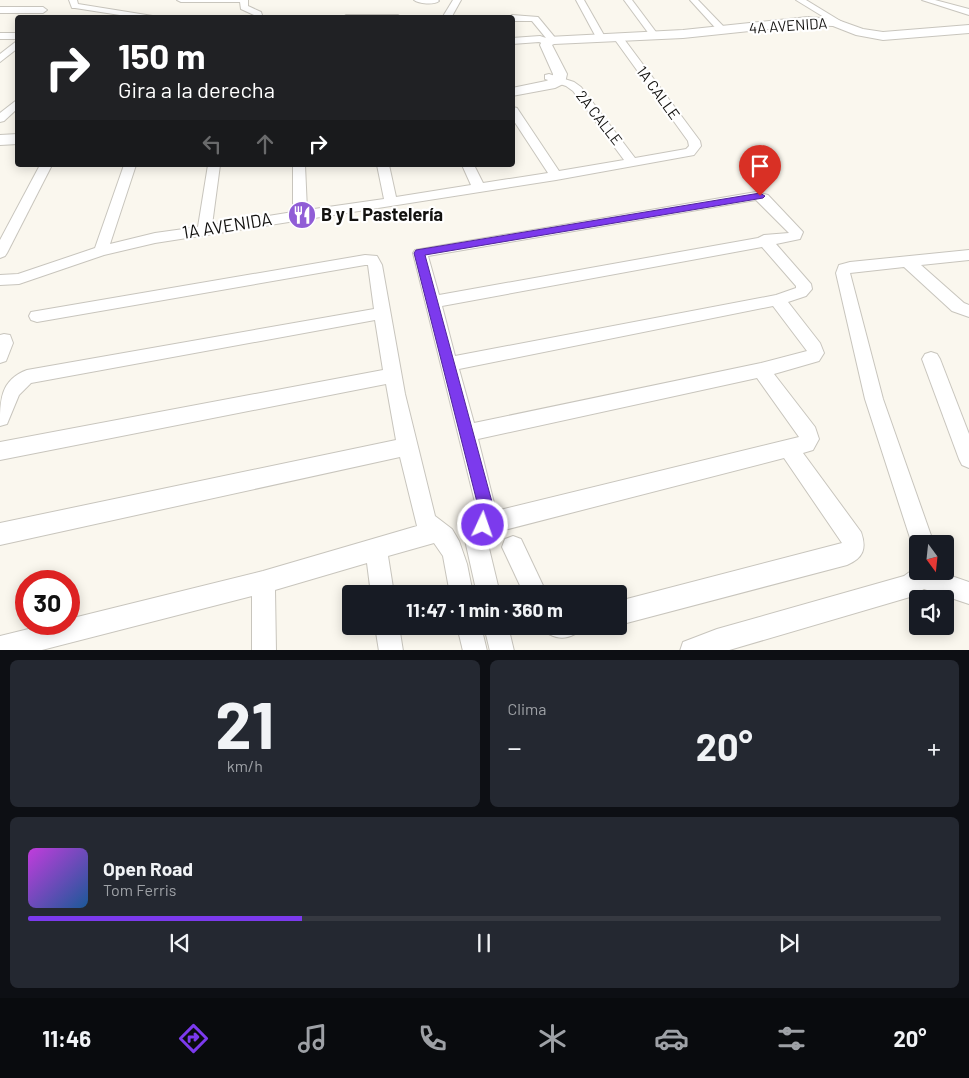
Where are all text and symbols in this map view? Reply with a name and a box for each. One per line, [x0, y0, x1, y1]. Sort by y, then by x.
street label: 4A AVENIDA [748, 13, 828, 37]
text: 150 m [118, 34, 205, 76]
icon: right [35, 35, 100, 100]
street label: 1A CALLE [633, 62, 684, 123]
text: Gira a la derecha [118, 76, 275, 102]
street label: 2A CALLE [573, 86, 627, 148]
icon: left [198, 130, 226, 158]
icon: ahead [251, 130, 279, 158]
icon: right [304, 130, 332, 158]
pin [739, 145, 781, 196]
icon: arrive [746, 152, 774, 180]
restaurant icon: B y L Pastelería [287, 200, 317, 230]
place label: B y L Pastelería [321, 203, 443, 225]
street label: 1A AVENIDA [180, 207, 273, 243]
position arrow [456, 498, 508, 550]
north arrow [909, 535, 954, 580]
map controls [909, 535, 954, 635]
speed limit sign: 30 [15, 570, 80, 635]
button: sound [909, 590, 954, 635]
text: 11:47 · 1 min · 360 m [406, 598, 563, 621]
text: 21 [215, 684, 274, 762]
text: Clima [508, 699, 546, 718]
text: 20° [696, 723, 753, 769]
text: − [508, 730, 522, 764]
text: + [927, 730, 941, 764]
text: km/h [227, 756, 263, 775]
text: Open Road [103, 857, 193, 880]
text: Tom Ferris [103, 880, 177, 899]
icon: previous [166, 929, 194, 957]
icon: pause [470, 929, 498, 957]
icon: next [775, 929, 803, 957]
icon: directions [176, 1021, 211, 1056]
icon: music [295, 1021, 330, 1056]
icon: phone [415, 1021, 450, 1056]
icon: climate [535, 1021, 570, 1056]
icon: car [654, 1021, 689, 1056]
icon: filters [774, 1021, 809, 1056]
text: 11:46 [42, 1025, 91, 1051]
text: 20° [893, 1025, 927, 1051]

